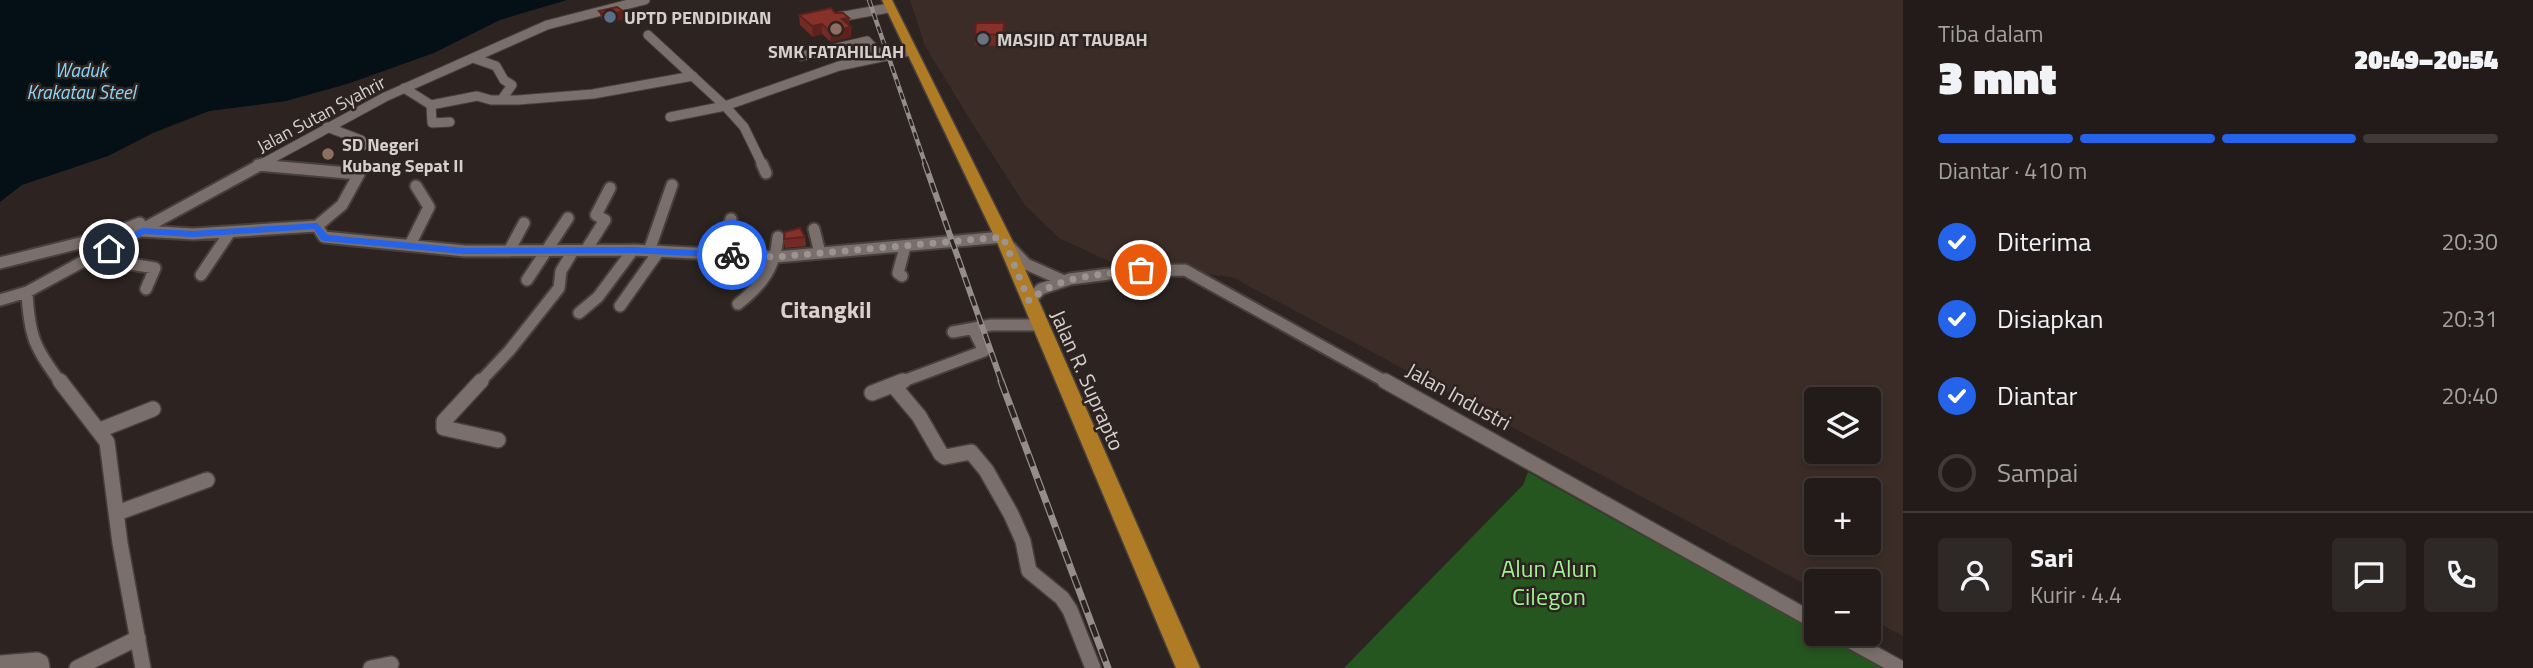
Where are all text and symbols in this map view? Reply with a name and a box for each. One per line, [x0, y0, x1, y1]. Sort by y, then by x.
place label: UPTD PENDIDIKAN [624, 4, 772, 31]
marker: UPTD PENDIDIKAN [602, 9, 618, 25]
text: Tiba dalam [1938, 16, 2044, 51]
marker: SMK FATAHILLAH [828, 21, 844, 37]
place label: MASJID AT TAUBAH [997, 26, 1148, 53]
marker: MASJID AT TAUBAH [975, 31, 991, 47]
place label: SMK FATAHILLAH [768, 38, 904, 65]
text: 20:49–20:54 [2354, 40, 2498, 79]
text: 3 mnt [1938, 42, 2056, 112]
water label: Waduk Krakatau Steel [26, 55, 137, 106]
street label: Jalan Sutan Syahrir [252, 69, 390, 159]
place label: SD Negeri Kubang Sepat II [342, 131, 464, 179]
marker: SD Negeri Kubang Sepat II [320, 146, 336, 162]
text: Diantar · 410 m [1938, 153, 2087, 188]
pin [79, 219, 139, 279]
courier [697, 220, 767, 290]
text: Diterima [1997, 222, 2091, 261]
icon: check [1938, 223, 1976, 261]
text: 20:30 [2441, 224, 2498, 259]
icon: home [90, 230, 128, 268]
icon: bike [713, 236, 751, 274]
pin [1111, 240, 1171, 300]
icon: bag [1122, 251, 1160, 289]
district label: Citangkil [780, 291, 872, 327]
text: Disiapkan [1997, 299, 2103, 338]
icon: check [1938, 300, 1976, 338]
text: 20:31 [2441, 301, 2498, 336]
street label: Jalan R. Suprapto [1043, 305, 1133, 455]
street label: Jalan Industri [1401, 354, 1517, 438]
text: Diantar [1997, 376, 2078, 415]
icon: check [1938, 377, 1976, 415]
text: 20:40 [2441, 378, 2498, 413]
map controls [1804, 387, 1881, 646]
button: layers [1804, 387, 1881, 464]
text: Sampai [1997, 453, 2078, 492]
button: + [1804, 478, 1881, 555]
button: person [1938, 538, 2012, 612]
text: Sari [2030, 538, 2074, 577]
button: chat [2332, 538, 2406, 612]
button: phone [2424, 538, 2498, 612]
park label: Alun Alun Cilegon [1501, 550, 1597, 614]
button: − [1804, 569, 1881, 646]
text: Kurir · 4.4 [2030, 577, 2122, 612]

